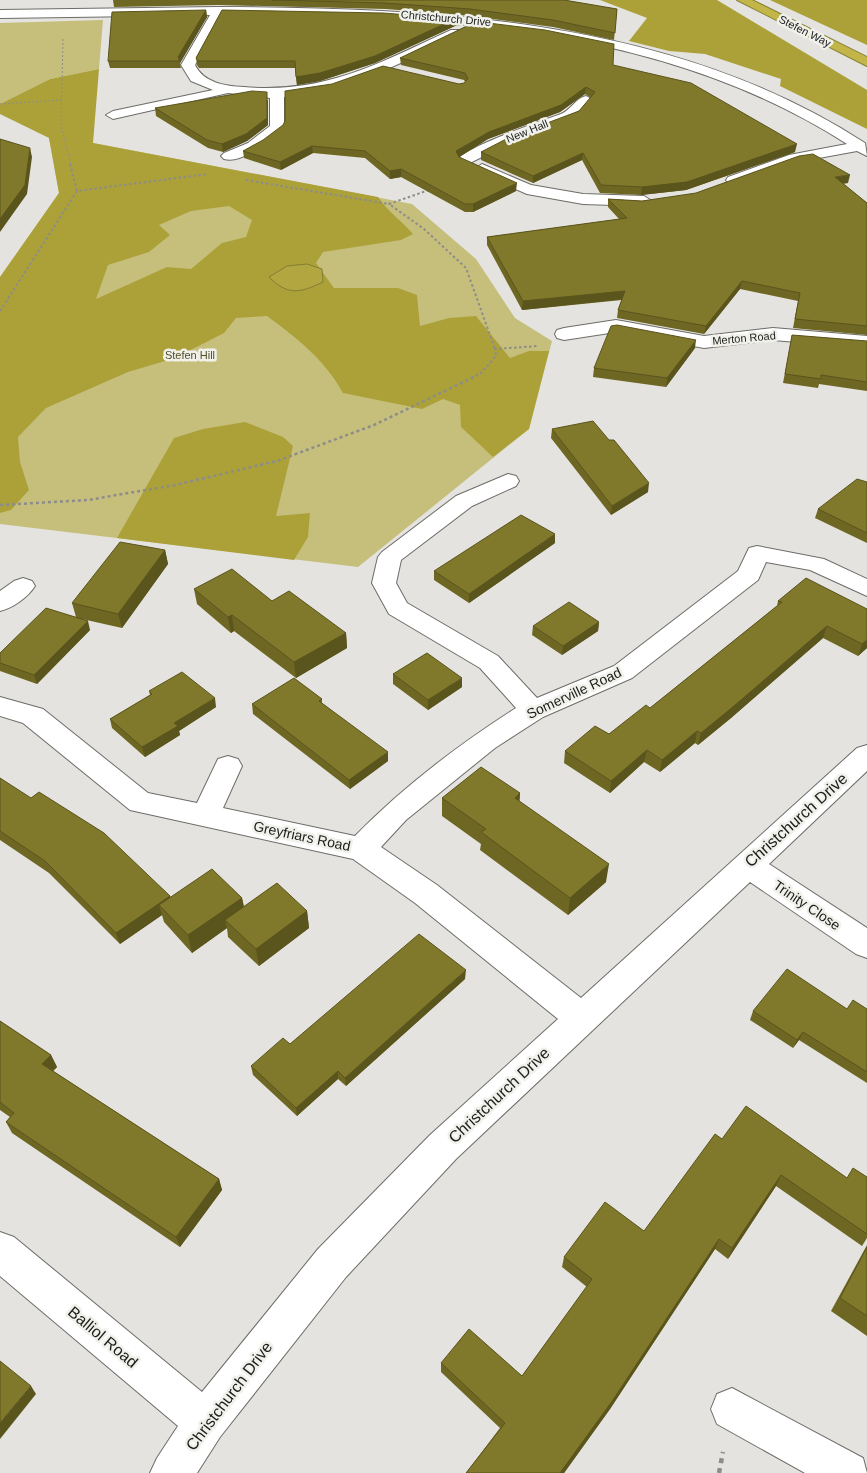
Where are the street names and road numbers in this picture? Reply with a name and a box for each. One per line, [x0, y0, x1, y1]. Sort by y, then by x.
street label: Christchurch Drive [400, 8, 492, 28]
street label: Stefen Way [777, 13, 833, 49]
street label: New Hall [504, 117, 550, 145]
street label: Merton Road [712, 329, 776, 347]
street label: Somerville Road [524, 664, 624, 722]
street label: Christchurch Drive [741, 770, 851, 870]
street label: Greyfriars Road [252, 818, 352, 854]
street label: Trinity Close [770, 877, 844, 933]
street label: Christchurch Drive [445, 1044, 553, 1146]
street label: Balliol Road [65, 1303, 141, 1371]
street label: Christchurch Drive [183, 1338, 275, 1454]

